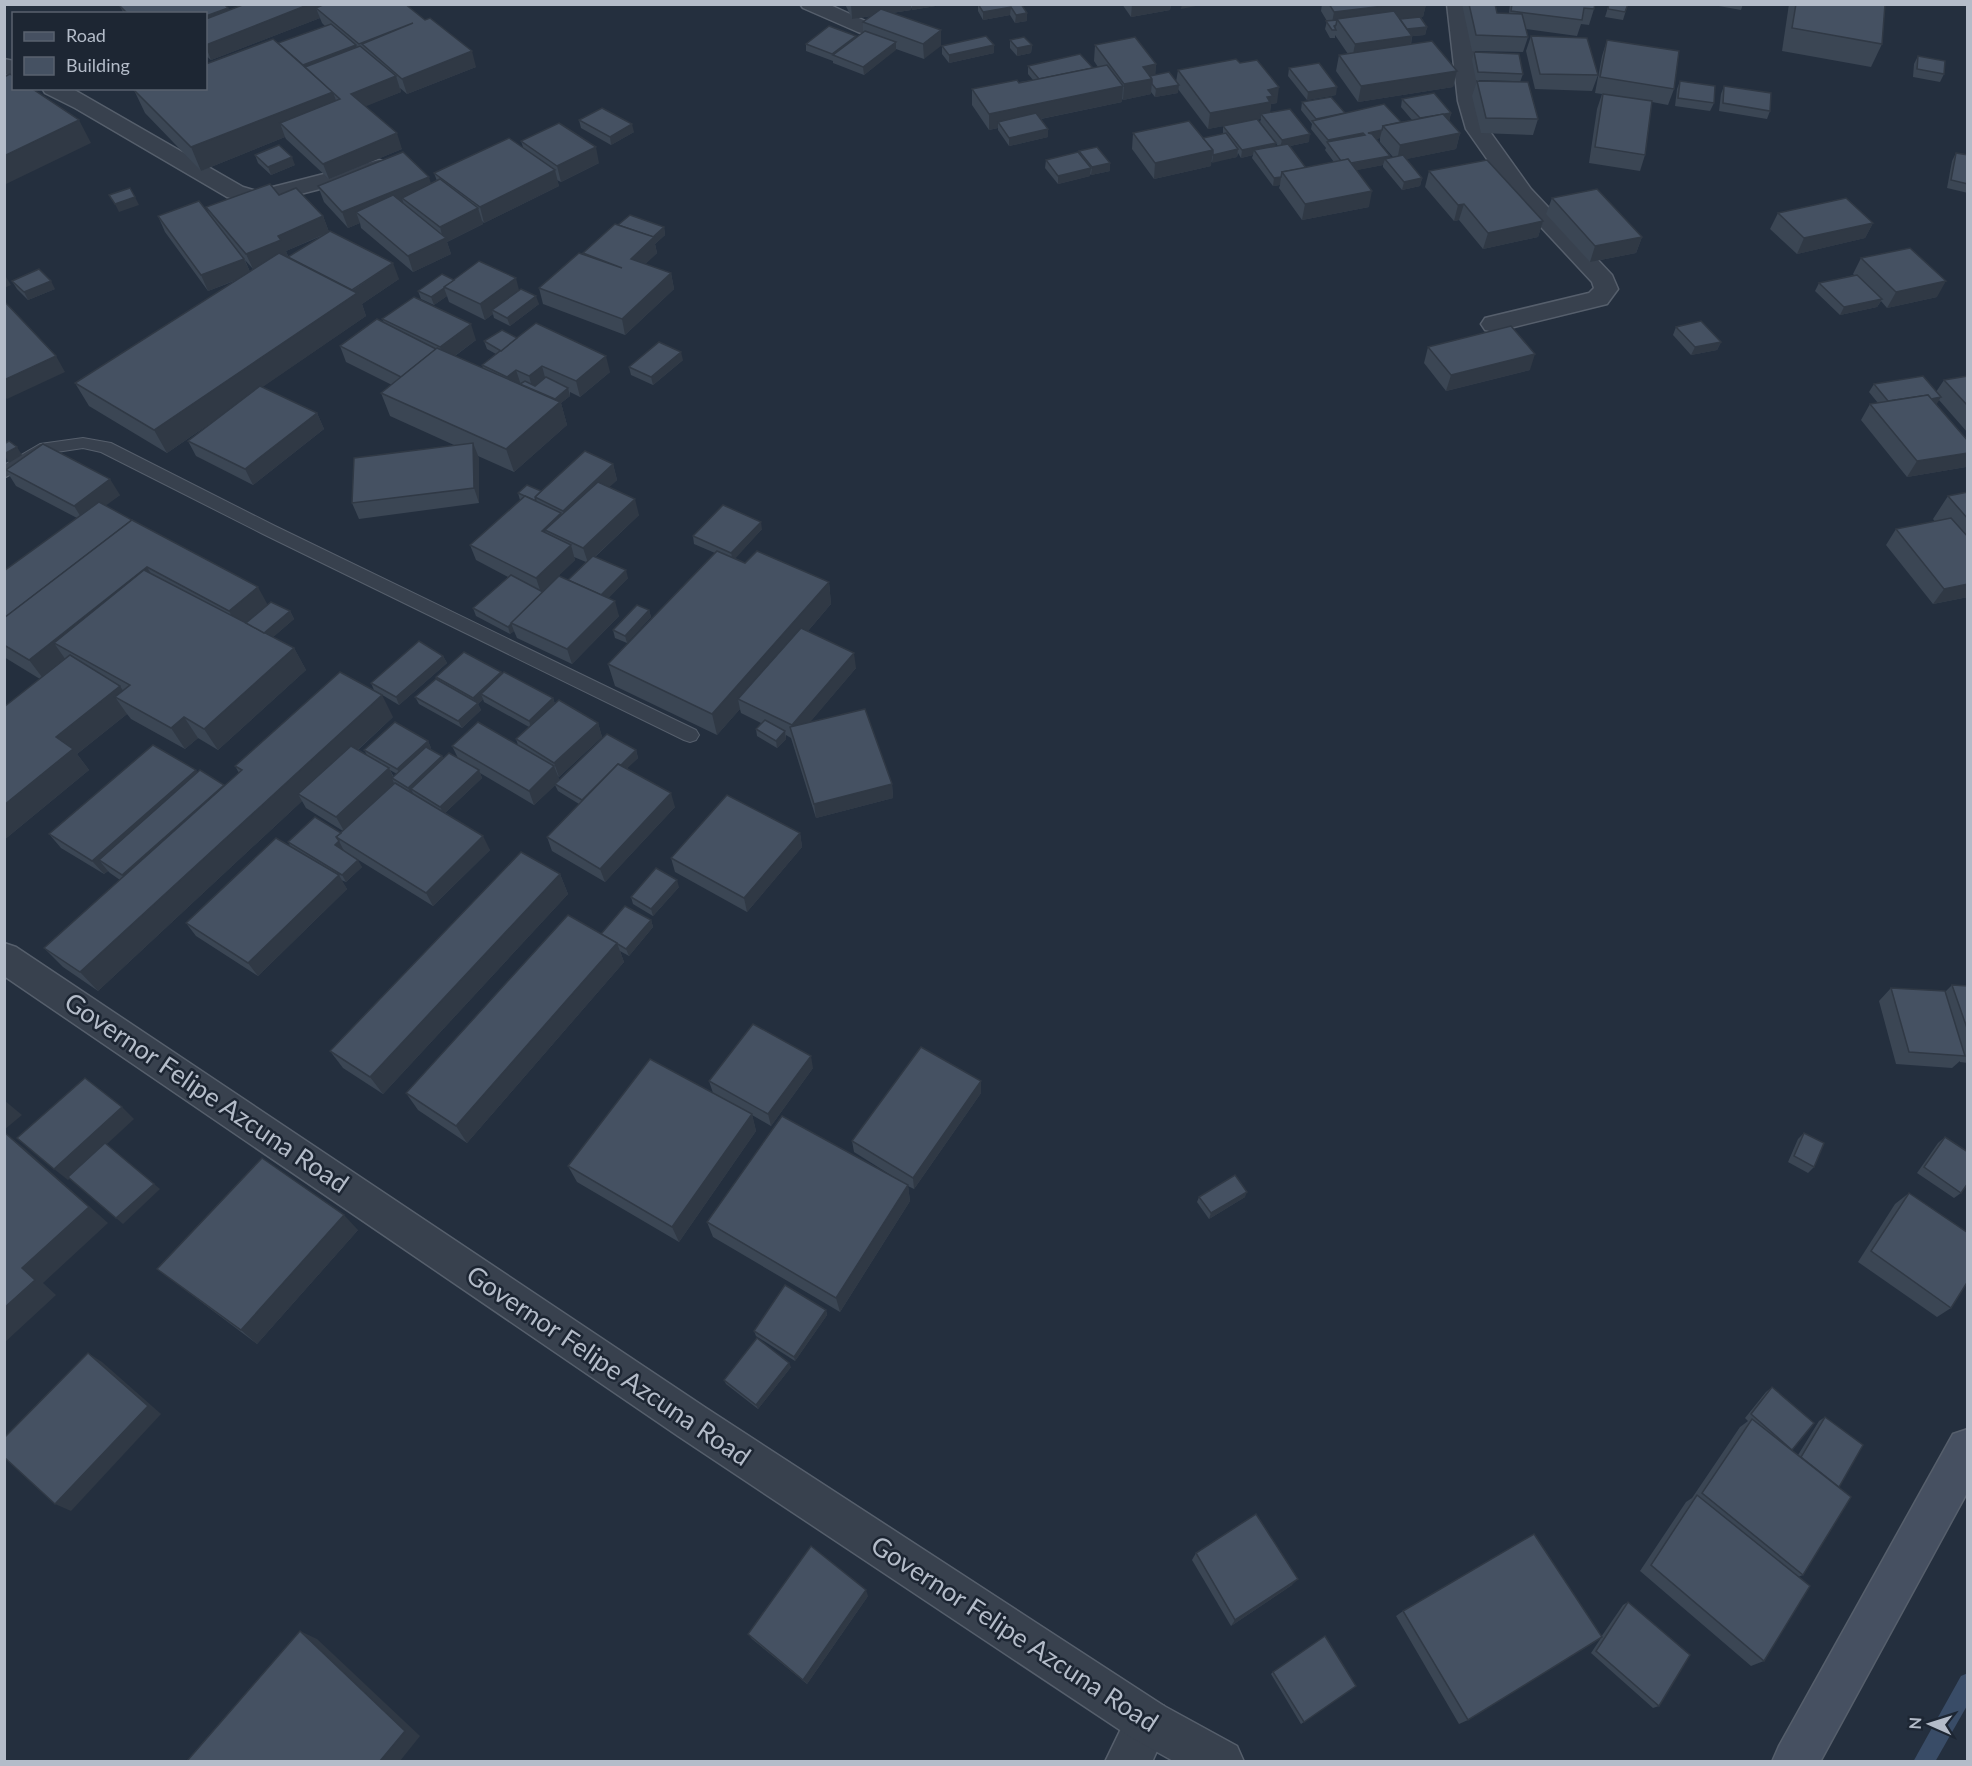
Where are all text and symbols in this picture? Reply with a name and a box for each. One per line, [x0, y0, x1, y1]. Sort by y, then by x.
legend [12, 12, 207, 90]
text: Road [66, 24, 106, 46]
text: Building [66, 54, 130, 76]
street label: Governor Felipe Azcuna Road [59, 985, 355, 1199]
street label: Governor Felipe Azcuna Road [461, 1258, 757, 1472]
street label: Governor Felipe Azcuna Road [865, 1528, 1165, 1738]
north arrow [1900, 1694, 1960, 1754]
text: N [1905, 1717, 1924, 1730]

